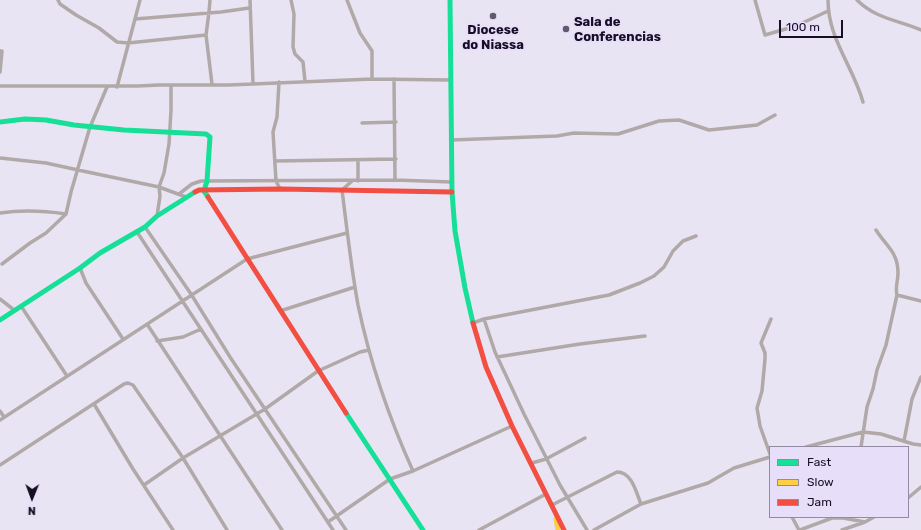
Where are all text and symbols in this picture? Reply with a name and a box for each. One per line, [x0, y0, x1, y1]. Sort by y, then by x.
marker: Diocese do Niassa [488, 11, 498, 21]
scale bar [781, 12, 845, 38]
place label: Sala de Conferencias [574, 14, 661, 45]
text: 100 m [786, 20, 820, 34]
place label: Diocese do Niassa [462, 22, 524, 53]
marker: Sala de Conferencias [561, 24, 571, 34]
legend [769, 446, 909, 518]
text: Fast [807, 455, 831, 469]
text: Slow [807, 475, 834, 489]
north arrow [12, 478, 52, 518]
text: Jam [807, 495, 832, 509]
text: N [28, 504, 36, 517]

